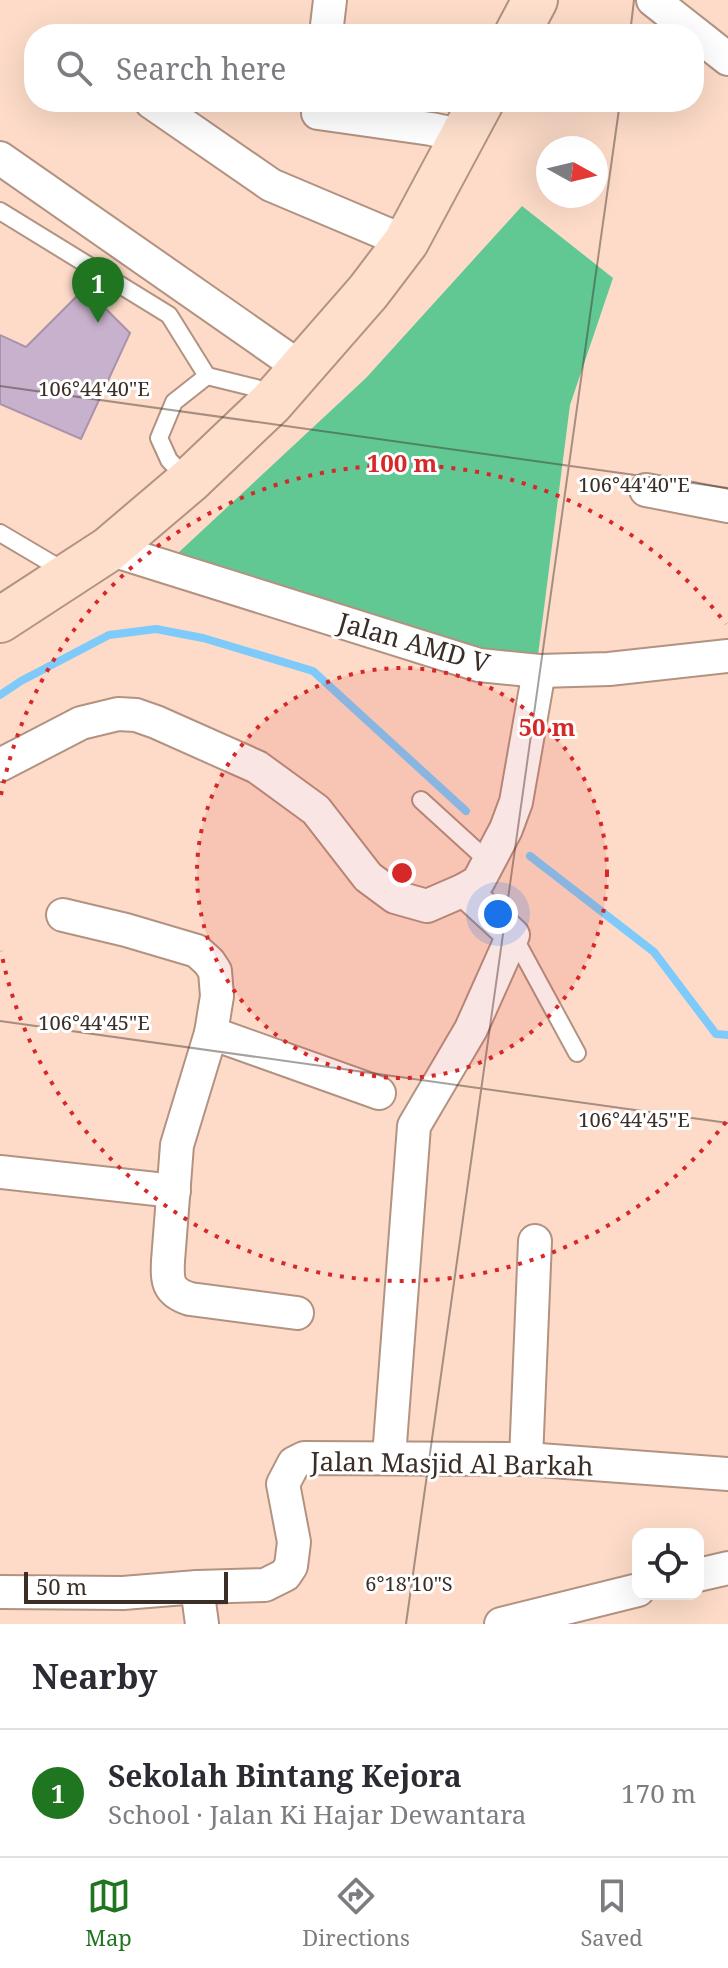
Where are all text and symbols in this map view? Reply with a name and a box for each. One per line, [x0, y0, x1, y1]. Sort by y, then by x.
search box [24, 24, 704, 112]
icon: search [52, 46, 96, 90]
text: Search here [116, 48, 286, 89]
north arrow [536, 136, 608, 208]
pin: 1 [72, 257, 124, 323]
text: 106°44'40"E [38, 375, 150, 402]
text: 100 m [367, 446, 438, 479]
text: 106°44'40"E [578, 471, 690, 498]
street label: Jalan AMD V [333, 603, 494, 681]
text: 50 m [518, 710, 576, 743]
centre of rings [388, 859, 416, 887]
your location [478, 894, 518, 934]
text: 106°44'45"E [38, 1009, 150, 1036]
text: 106°44'45"E [578, 1106, 690, 1133]
street label: Jalan Masjid Al Barkah [309, 1443, 594, 1483]
map controls [632, 1528, 704, 1600]
button: locate [632, 1528, 704, 1600]
scale bar [24, 1568, 228, 1604]
text: 6°18'10"S [365, 1570, 453, 1597]
text: 50 m [36, 1571, 87, 1601]
text: Nearby [32, 1653, 158, 1699]
text: Sekolah Bintang Kejora [108, 1755, 462, 1796]
text: 1 [51, 1775, 65, 1811]
text: 170 m [621, 1775, 696, 1811]
text: School · Jalan Ki Hajar Dewantara [108, 1796, 526, 1832]
tab: Map [85, 1874, 132, 1952]
tab: Directions [302, 1874, 410, 1952]
tab: Saved [580, 1874, 643, 1952]

